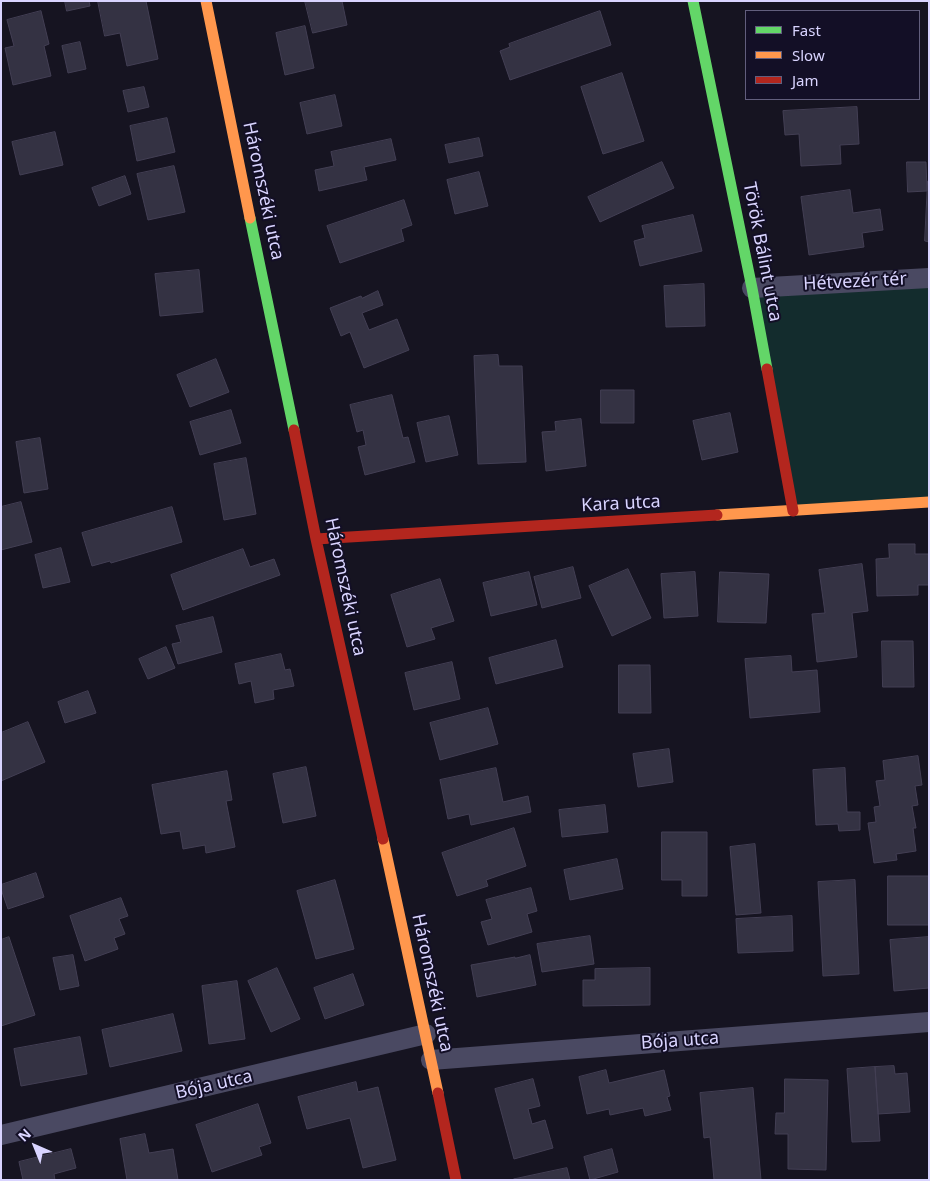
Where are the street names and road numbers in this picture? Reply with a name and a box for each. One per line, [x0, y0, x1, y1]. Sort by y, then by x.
street label: Háromszéki utca [238, 120, 288, 262]
street label: Török Bálint utca [738, 180, 786, 324]
street label: Hétvezér tér [803, 268, 907, 296]
street label: Kara utca [581, 491, 661, 517]
street label: Háromszéki utca [320, 516, 370, 658]
street label: Háromszéki utca [407, 912, 457, 1054]
street label: Bója utca [640, 1027, 720, 1055]
street label: Bója utca [173, 1066, 255, 1104]

